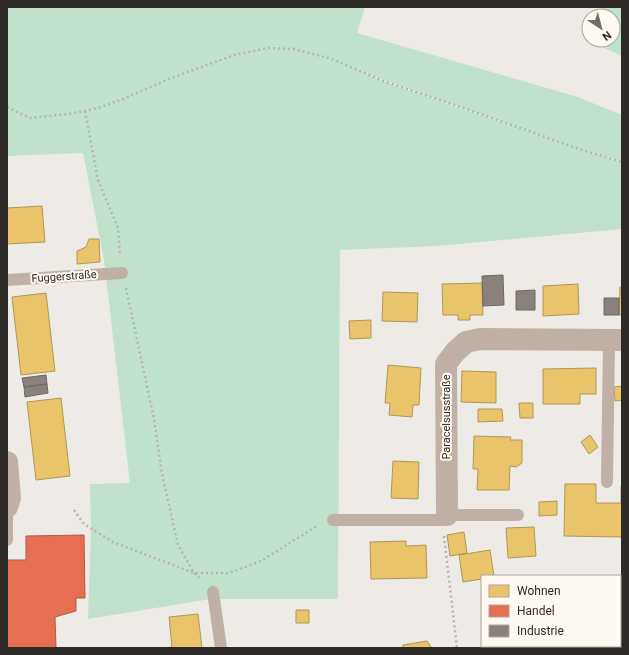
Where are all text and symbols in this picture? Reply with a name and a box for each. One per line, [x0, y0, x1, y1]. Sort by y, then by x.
north arrow [581, 8, 621, 48]
text: N [599, 28, 614, 43]
street label: Fuggerstraße [31, 268, 97, 285]
street label: Paracelsusstraße [440, 374, 453, 460]
legend [481, 575, 621, 647]
text: Wohnen [517, 584, 561, 598]
text: Handel [517, 604, 555, 618]
text: Industrie [517, 624, 564, 638]

